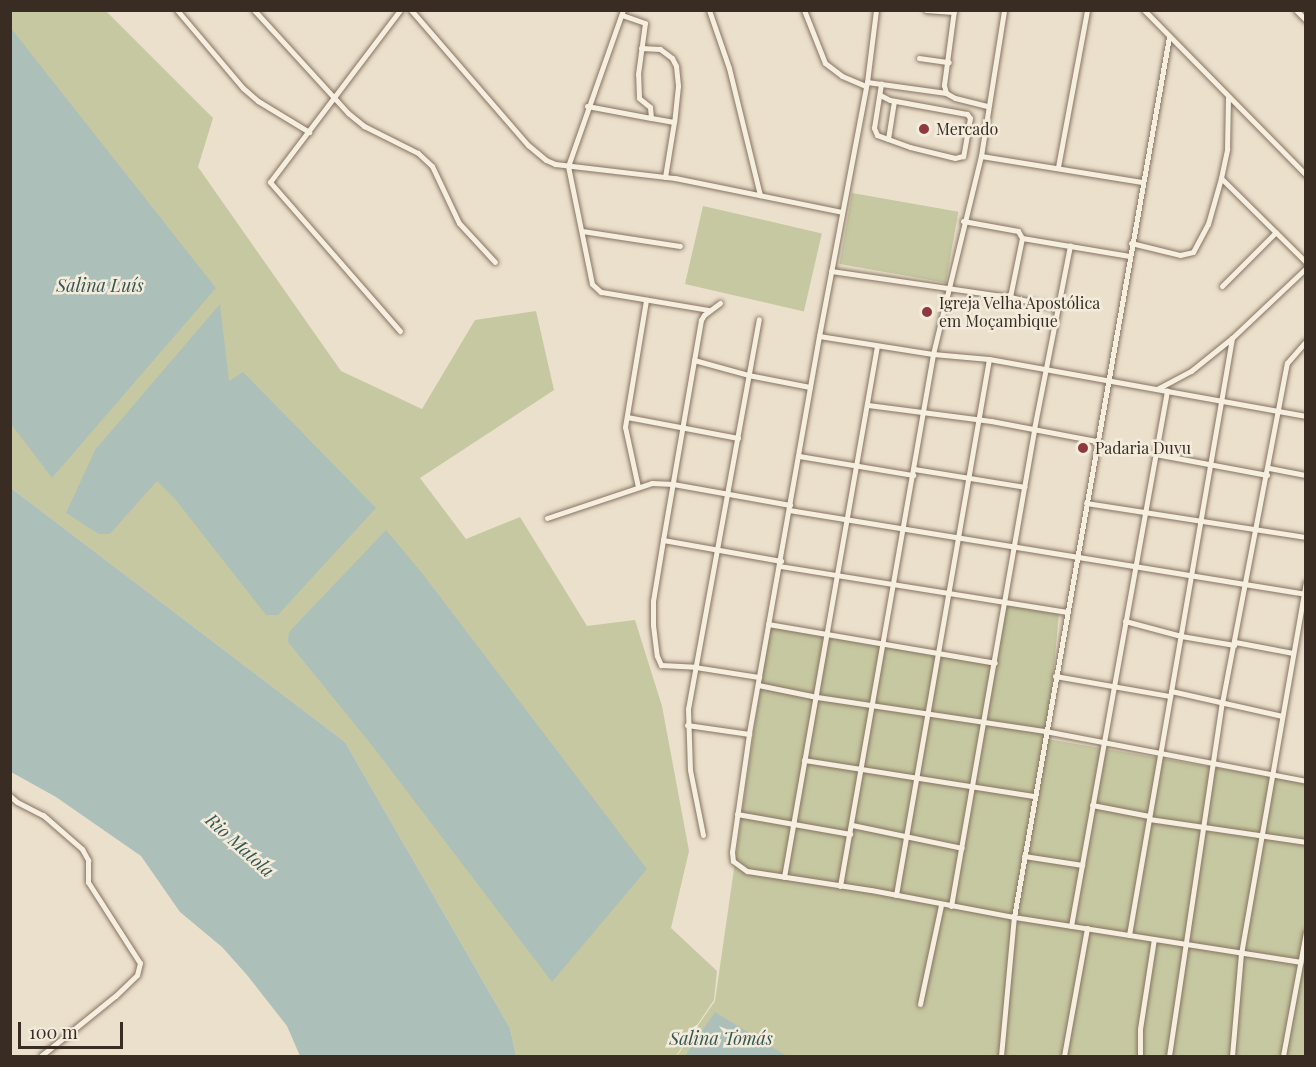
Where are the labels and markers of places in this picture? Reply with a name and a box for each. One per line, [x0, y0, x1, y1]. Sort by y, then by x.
place label: Mercado [936, 119, 998, 139]
marker: Mercado [917, 122, 931, 136]
place label: Igreja Velha Apostólica em Moçambique [939, 293, 1102, 331]
marker: Igreja Velha Apostólica em Moçambique [920, 305, 934, 319]
place label: Padaria Duvu [1095, 438, 1191, 458]
marker: Padaria Duvu [1076, 441, 1090, 455]

